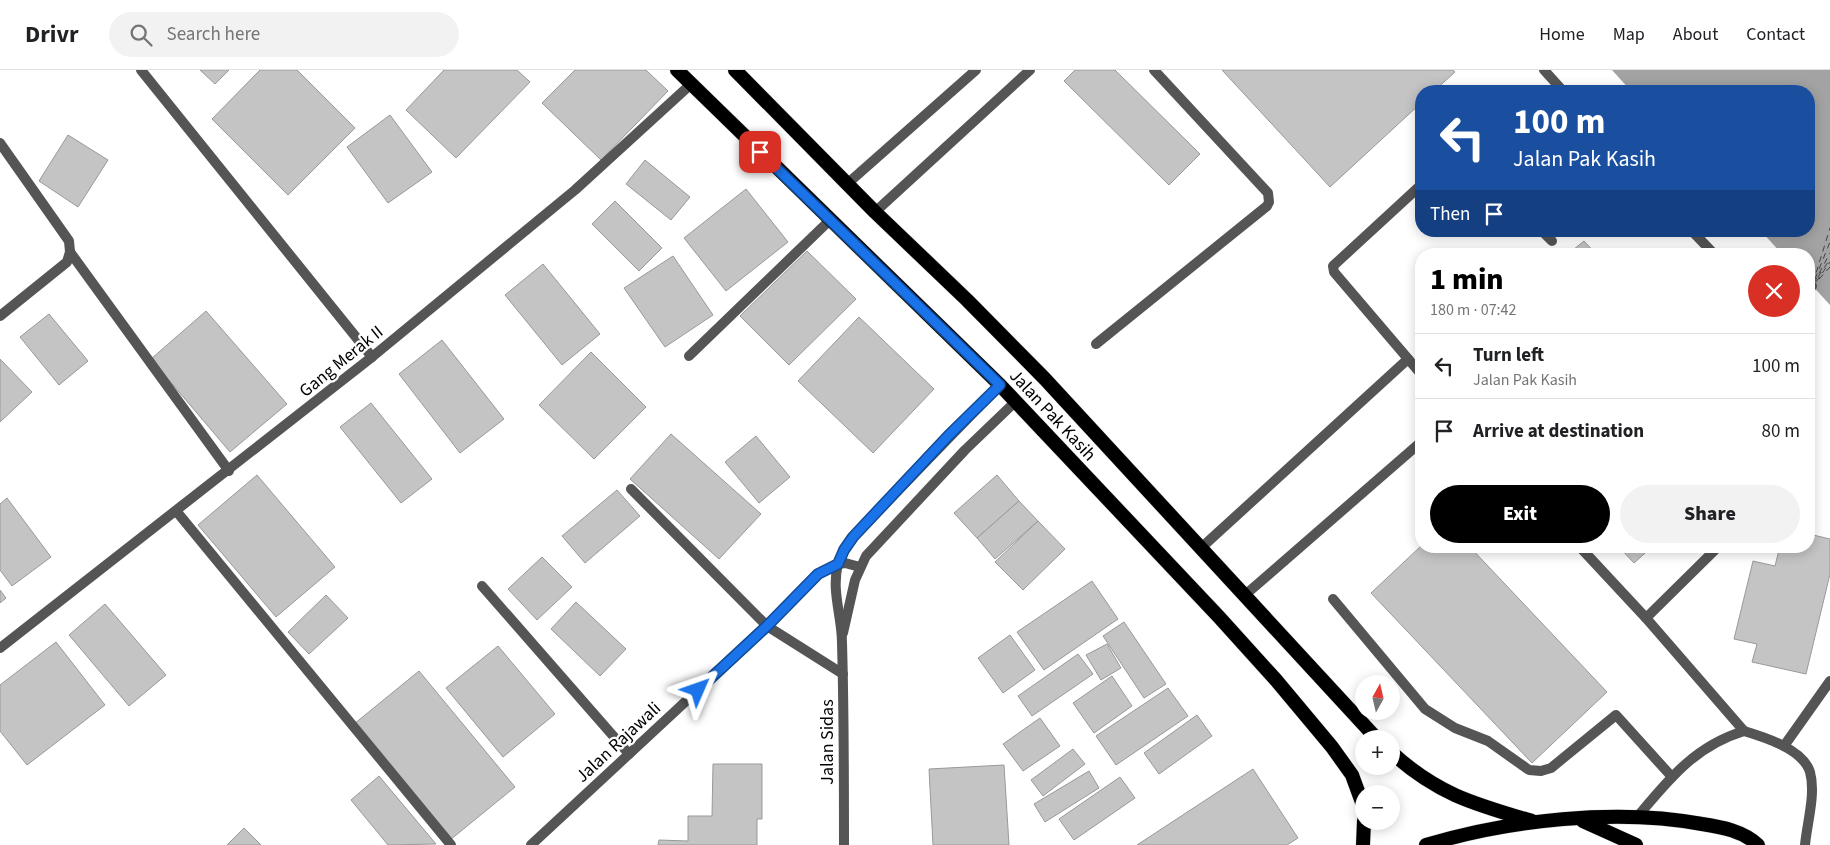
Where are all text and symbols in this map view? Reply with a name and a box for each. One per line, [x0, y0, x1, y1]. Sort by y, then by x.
search box [109, 12, 459, 57]
text: Drivr [25, 17, 79, 52]
icon: search [127, 21, 155, 49]
text: Search here [167, 21, 260, 48]
text: Home [1539, 22, 1585, 47]
text: Map [1613, 22, 1645, 47]
text: About [1673, 22, 1718, 47]
text: Contact [1746, 22, 1805, 47]
text: 100 m [1513, 97, 1605, 147]
icon: left [1430, 105, 1495, 170]
pin [739, 131, 781, 173]
icon: arrive [746, 138, 774, 166]
text: Jalan Pak Kasih [1513, 143, 1656, 175]
icon: arrive [1480, 200, 1508, 228]
text: Then [1430, 201, 1470, 228]
text: 1 min [1430, 258, 1504, 301]
button: close [1748, 265, 1800, 317]
text: 180 m · 07:42 [1430, 299, 1517, 321]
street label: Gang Merak II [294, 320, 389, 403]
text: Turn left [1473, 342, 1544, 369]
icon: left [1430, 352, 1458, 380]
text: 100 m [1752, 353, 1800, 380]
street label: Jalan Pak Kasih [1004, 364, 1102, 467]
text: Jalan Pak Kasih [1473, 369, 1577, 391]
icon: arrive [1430, 417, 1458, 445]
text: Arrive at destination [1473, 418, 1644, 445]
text: 80 m [1762, 418, 1800, 445]
button: Exit [1430, 485, 1610, 543]
button: Share [1620, 485, 1800, 543]
position arrow [671, 663, 723, 715]
north arrow [1355, 675, 1400, 720]
map controls [1355, 675, 1400, 830]
street label: Jalan Rajawali [570, 696, 667, 788]
street label: Jalan Sidas [815, 699, 840, 785]
button: + [1355, 730, 1400, 775]
button: − [1355, 785, 1400, 830]

